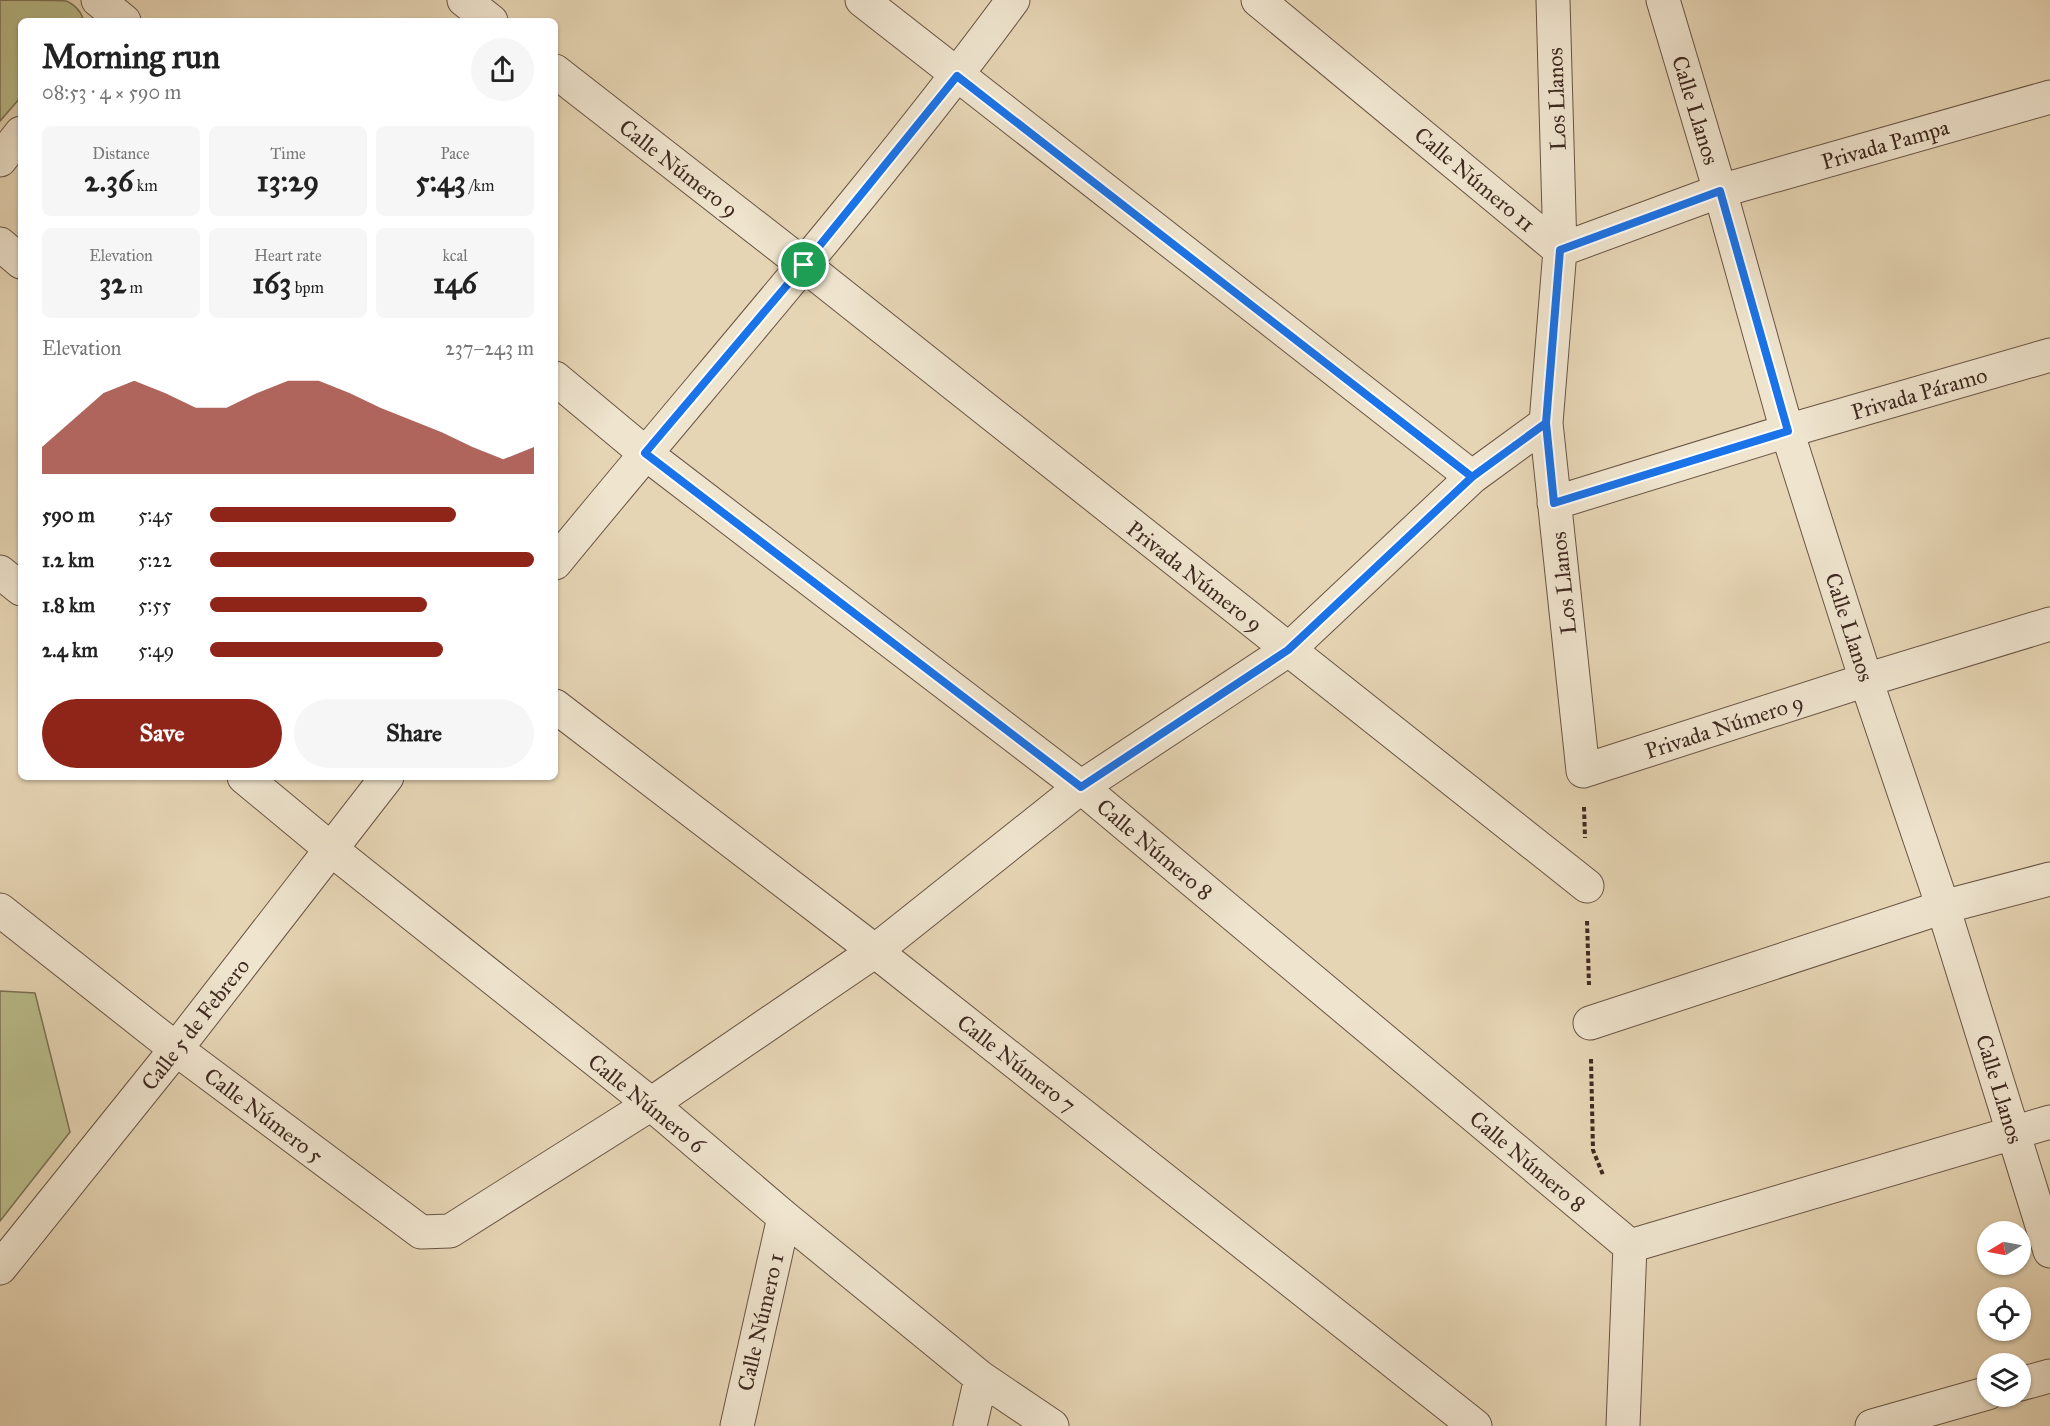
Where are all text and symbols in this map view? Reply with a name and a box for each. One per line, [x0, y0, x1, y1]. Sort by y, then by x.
text: Morning run [42, 37, 220, 77]
button: share [471, 38, 534, 101]
street label: Los Llanos [1541, 47, 1572, 151]
street label: Calle Llanos [1666, 52, 1725, 168]
text: 08:53 · 4 × 590 m [42, 80, 181, 104]
street label: Privada Pampa [1818, 113, 1953, 176]
street label: Calle Número 9 [614, 114, 744, 223]
street label: Calle Número 11 [1409, 121, 1540, 238]
text: Distance [92, 144, 150, 163]
text: Time [270, 144, 306, 163]
text: Pace [440, 144, 470, 163]
text: 2.36 [84, 163, 133, 199]
text: 13:29 [257, 163, 319, 199]
text: 5:43 [416, 163, 466, 199]
text: km [133, 176, 158, 195]
text: /km [466, 176, 494, 195]
pin [778, 239, 829, 290]
text: Elevation [89, 246, 153, 265]
text: Heart rate [254, 246, 322, 265]
text: kcal [442, 246, 468, 265]
icon: arrive [787, 248, 820, 281]
text: 32 [99, 265, 126, 301]
text: 163 [252, 265, 291, 301]
text: 146 [433, 265, 477, 301]
text: m [126, 278, 143, 297]
text: bpm [291, 278, 324, 297]
text: Elevation [42, 336, 121, 360]
text: 237–243 m [445, 336, 534, 360]
street label: Privada Páramo [1848, 361, 1990, 426]
text: 590 m [42, 503, 95, 527]
text: 5:45 [138, 503, 173, 527]
street label: Privada Número 9 [1121, 515, 1268, 638]
street label: Los Llanos [1545, 530, 1582, 636]
text: 1.2 km [42, 548, 94, 572]
text: 5:22 [138, 548, 172, 572]
street label: Calle Llanos [1819, 569, 1880, 685]
text: 1.8 km [42, 593, 95, 617]
text: 5:55 [138, 593, 171, 617]
text: 2.4 km [42, 638, 98, 662]
text: 5:49 [138, 638, 174, 662]
street label: Privada Número 9 [1642, 688, 1807, 765]
button: Save [42, 699, 282, 768]
button: Share [294, 699, 534, 768]
street label: Calle Número 8 [1091, 793, 1218, 906]
street label: Calle 5 de Febrero [135, 953, 255, 1096]
street label: Calle Número 7 [952, 1009, 1082, 1118]
street label: Calle Llanos [1970, 1031, 2029, 1147]
street label: Calle Número 6 [583, 1048, 711, 1159]
street label: Calle Número 5 [199, 1062, 329, 1169]
street label: Calle Número 8 [1464, 1105, 1591, 1218]
north arrow [1977, 1221, 2031, 1275]
map controls [1977, 1221, 2031, 1407]
street label: Calle Número 1 [732, 1251, 789, 1394]
button: locate [1977, 1287, 2031, 1341]
button: layers [1977, 1353, 2031, 1407]

